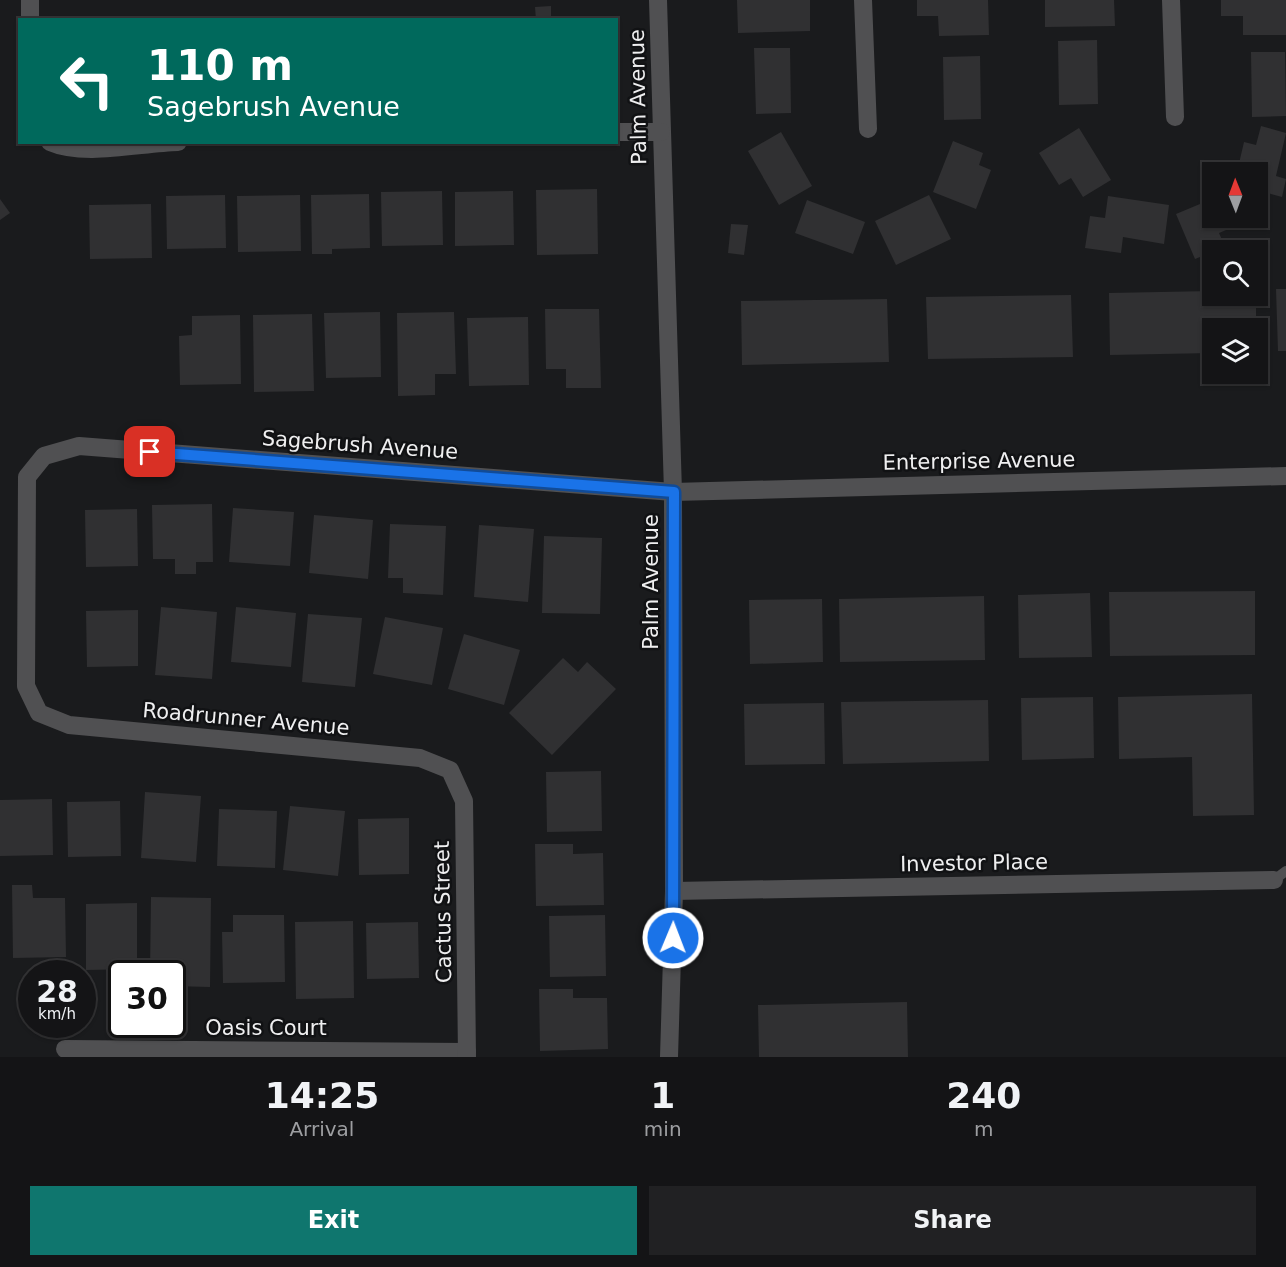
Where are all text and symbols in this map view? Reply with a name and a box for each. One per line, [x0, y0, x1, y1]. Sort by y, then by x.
street label: Palm Avenue [625, 29, 651, 165]
text: 110 m [147, 41, 293, 90]
icon: left [48, 42, 126, 120]
text: Sagebrush Avenue [147, 91, 400, 122]
north arrow [1202, 162, 1268, 228]
map controls [1202, 162, 1268, 384]
button: search [1202, 240, 1268, 306]
button: layers [1202, 318, 1268, 384]
pin [124, 426, 175, 477]
street label: Sagebrush Avenue [261, 426, 459, 464]
icon: arrive [133, 435, 166, 468]
street label: Enterprise Avenue [882, 447, 1076, 475]
street label: Palm Avenue [639, 514, 663, 650]
street label: Roadrunner Avenue [142, 698, 350, 740]
street label: Cactus Street [430, 841, 456, 983]
street label: Investor Place [900, 850, 1048, 876]
position arrow [641, 906, 705, 970]
speed limit sign: 30 [108, 960, 186, 1038]
text: 28 [36, 974, 78, 1009]
text: km/h [38, 1005, 76, 1023]
street label: Oasis Court [205, 1016, 327, 1040]
text: 14:25 [265, 1075, 379, 1116]
text: 1 [650, 1075, 675, 1116]
text: 240 [946, 1075, 1021, 1116]
text: Arrival [289, 1117, 354, 1141]
text: min [644, 1117, 682, 1141]
text: m [974, 1117, 994, 1141]
button: Exit [30, 1186, 637, 1255]
button: Share [649, 1186, 1256, 1255]

